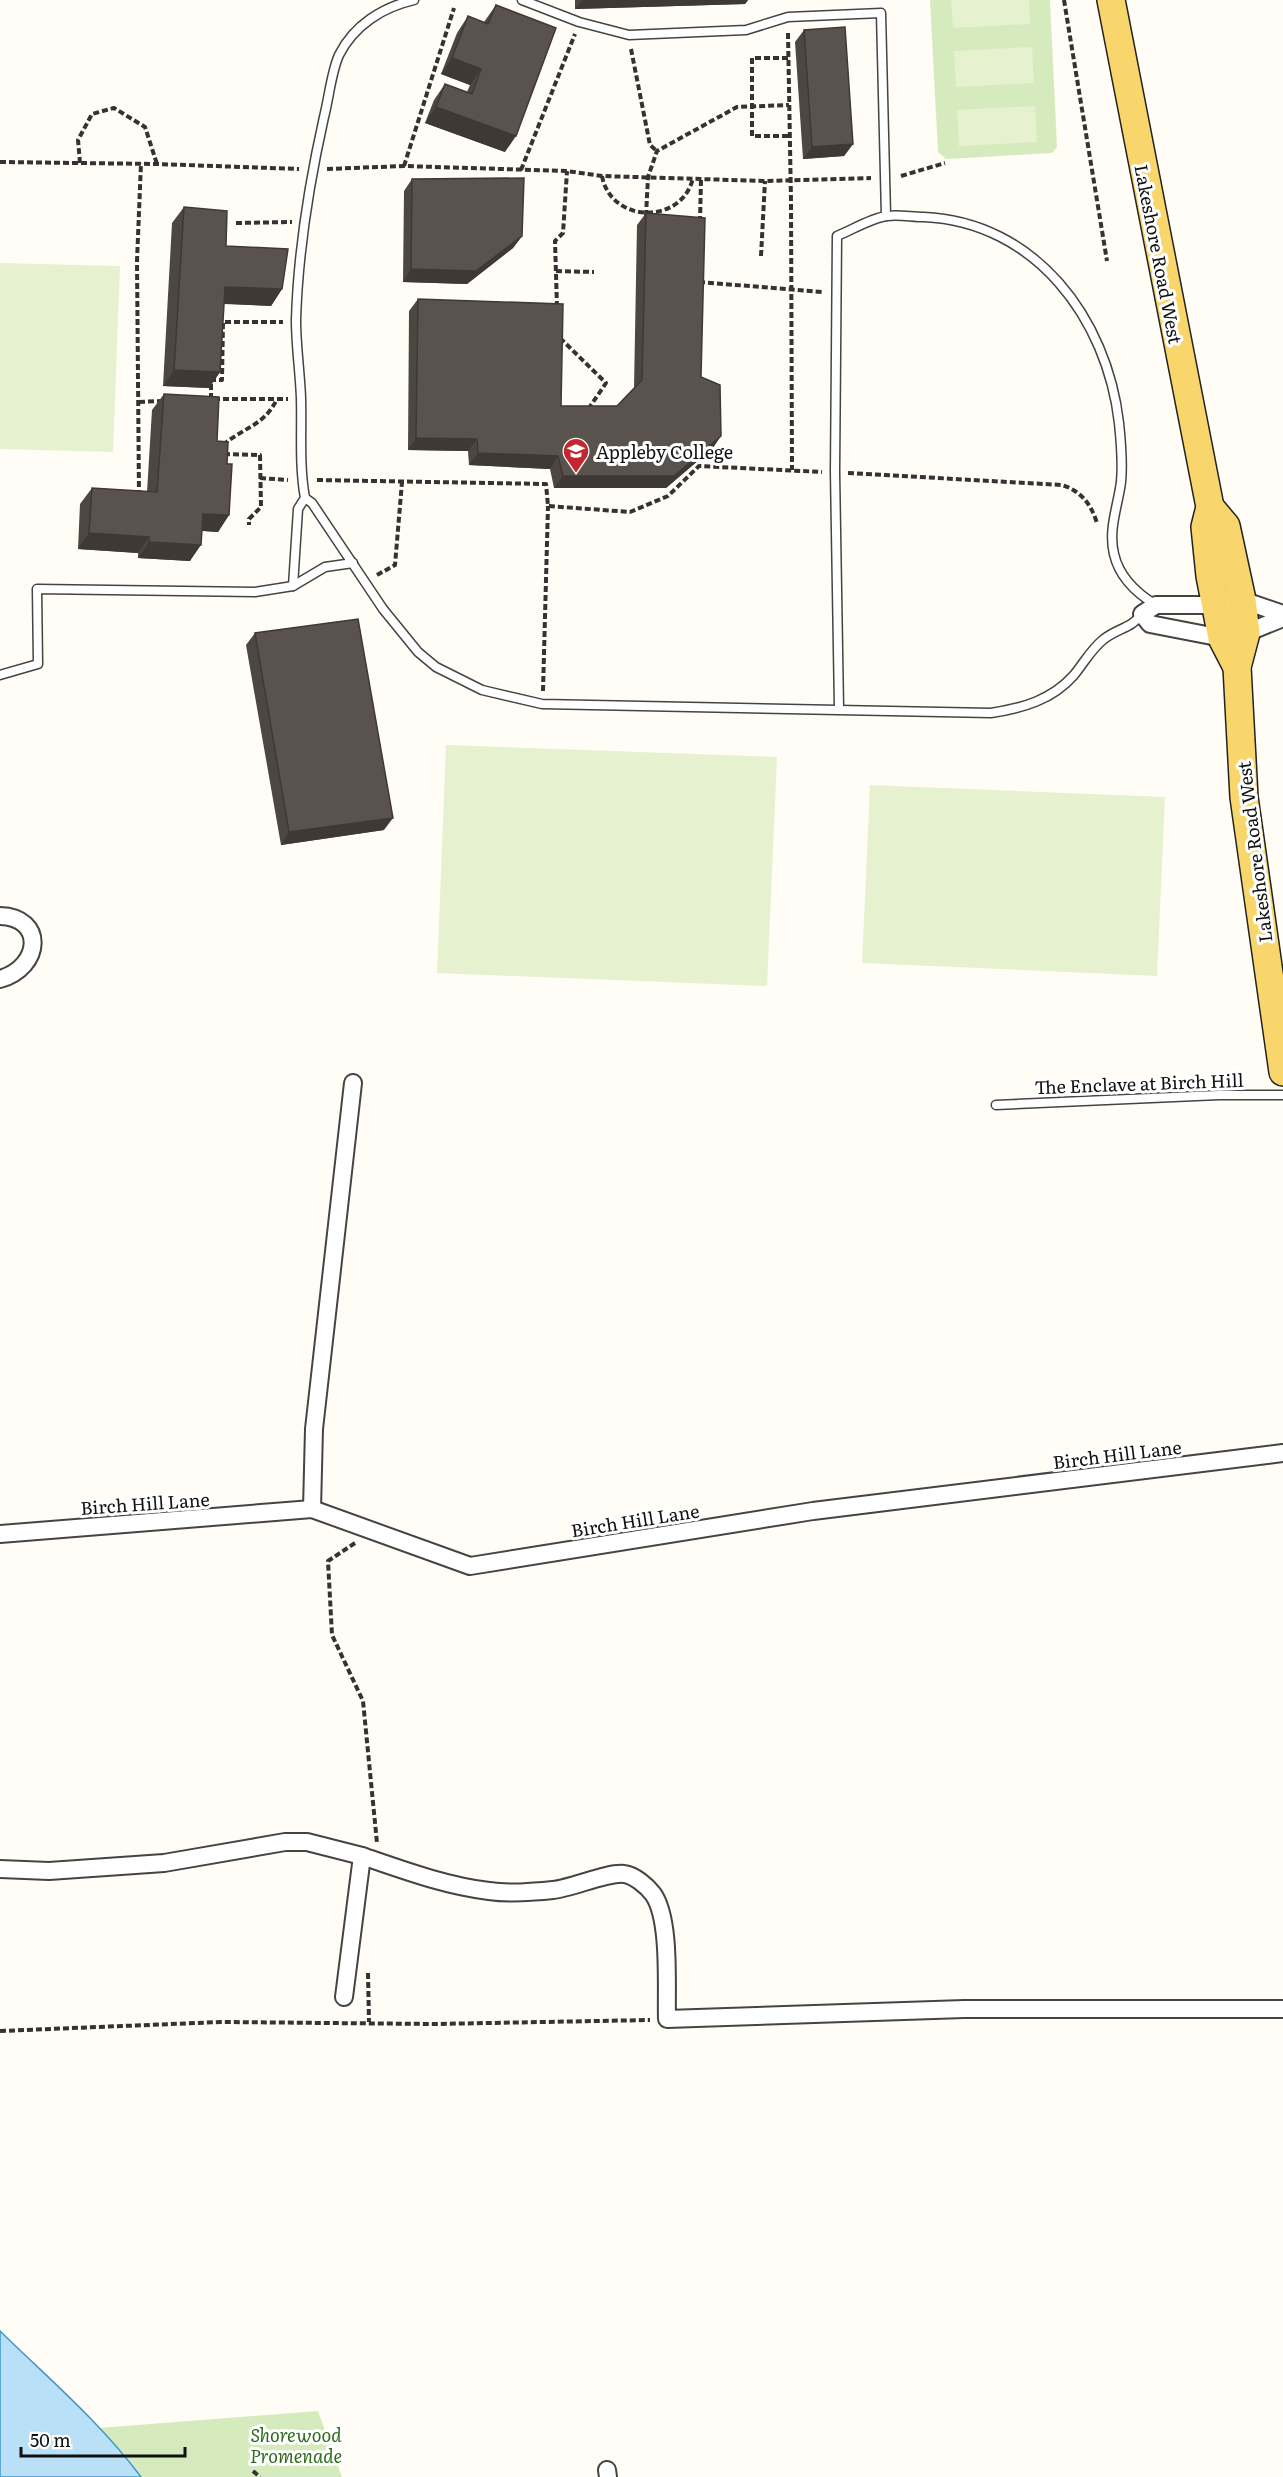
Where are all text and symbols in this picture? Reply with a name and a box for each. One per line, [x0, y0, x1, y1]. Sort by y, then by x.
street label: Lakeshore Road West [1128, 162, 1190, 347]
school or university icon: Appleby College [561, 436, 591, 474]
place label: Appleby College [596, 438, 733, 465]
street label: Lakeshore Road West [1229, 759, 1279, 944]
street label: The Enclave at Birch Hill [1034, 1066, 1244, 1100]
street label: Birch Hill Lane [1051, 1433, 1183, 1475]
street label: Birch Hill Lane [79, 1485, 211, 1521]
street label: Birch Hill Lane [569, 1497, 701, 1543]
scale bar [21, 2420, 184, 2458]
park label: Shorewood Promenade [250, 2421, 342, 2469]
text: 50 m [30, 2426, 71, 2453]

